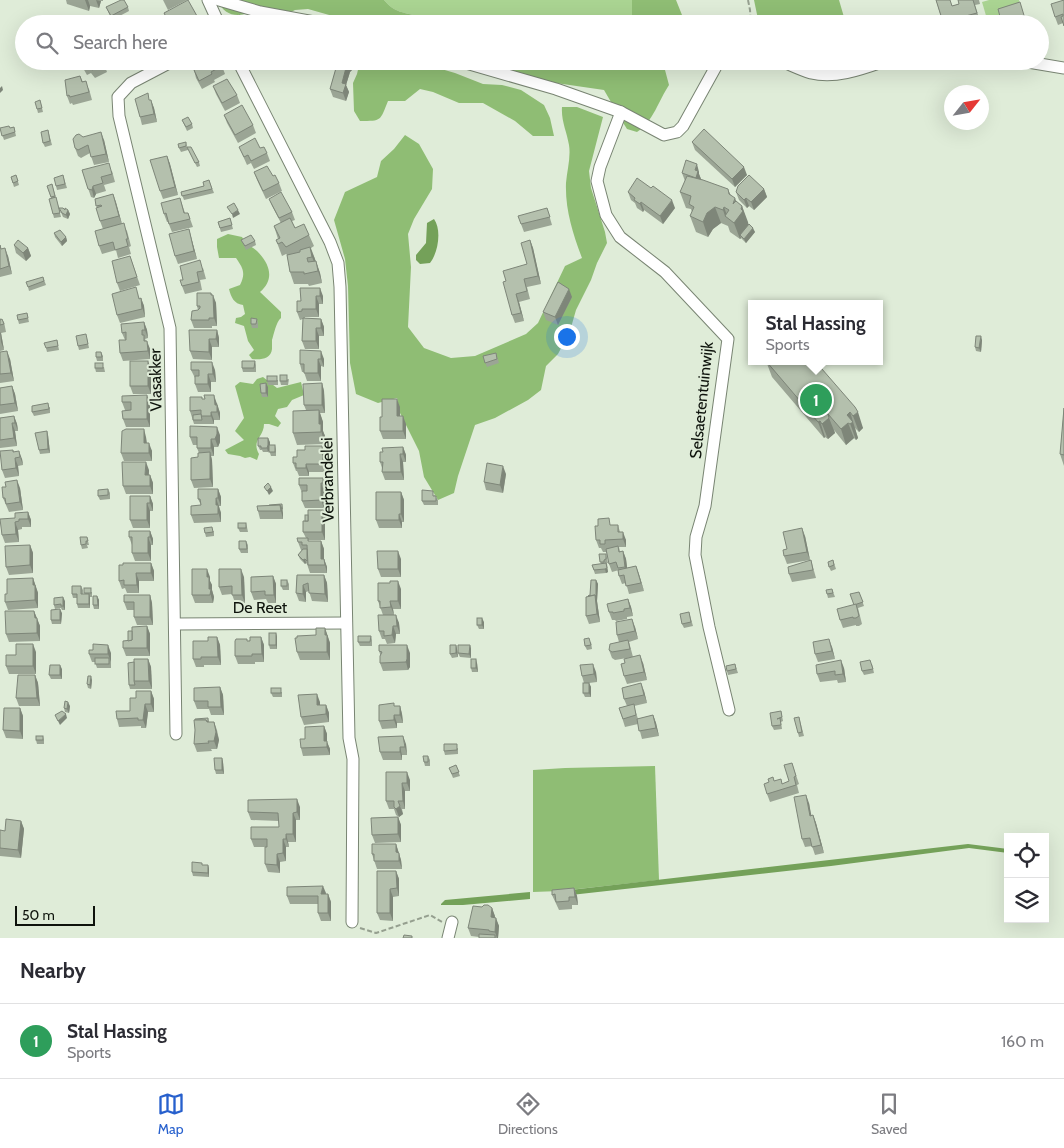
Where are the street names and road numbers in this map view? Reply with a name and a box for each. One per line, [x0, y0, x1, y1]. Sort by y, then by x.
street label: Selsaetentuinwijk [686, 340, 717, 460]
street label: Vlasakker [145, 348, 166, 412]
street label: Verbrandelei [317, 437, 338, 523]
street label: De Reet [233, 598, 288, 617]

